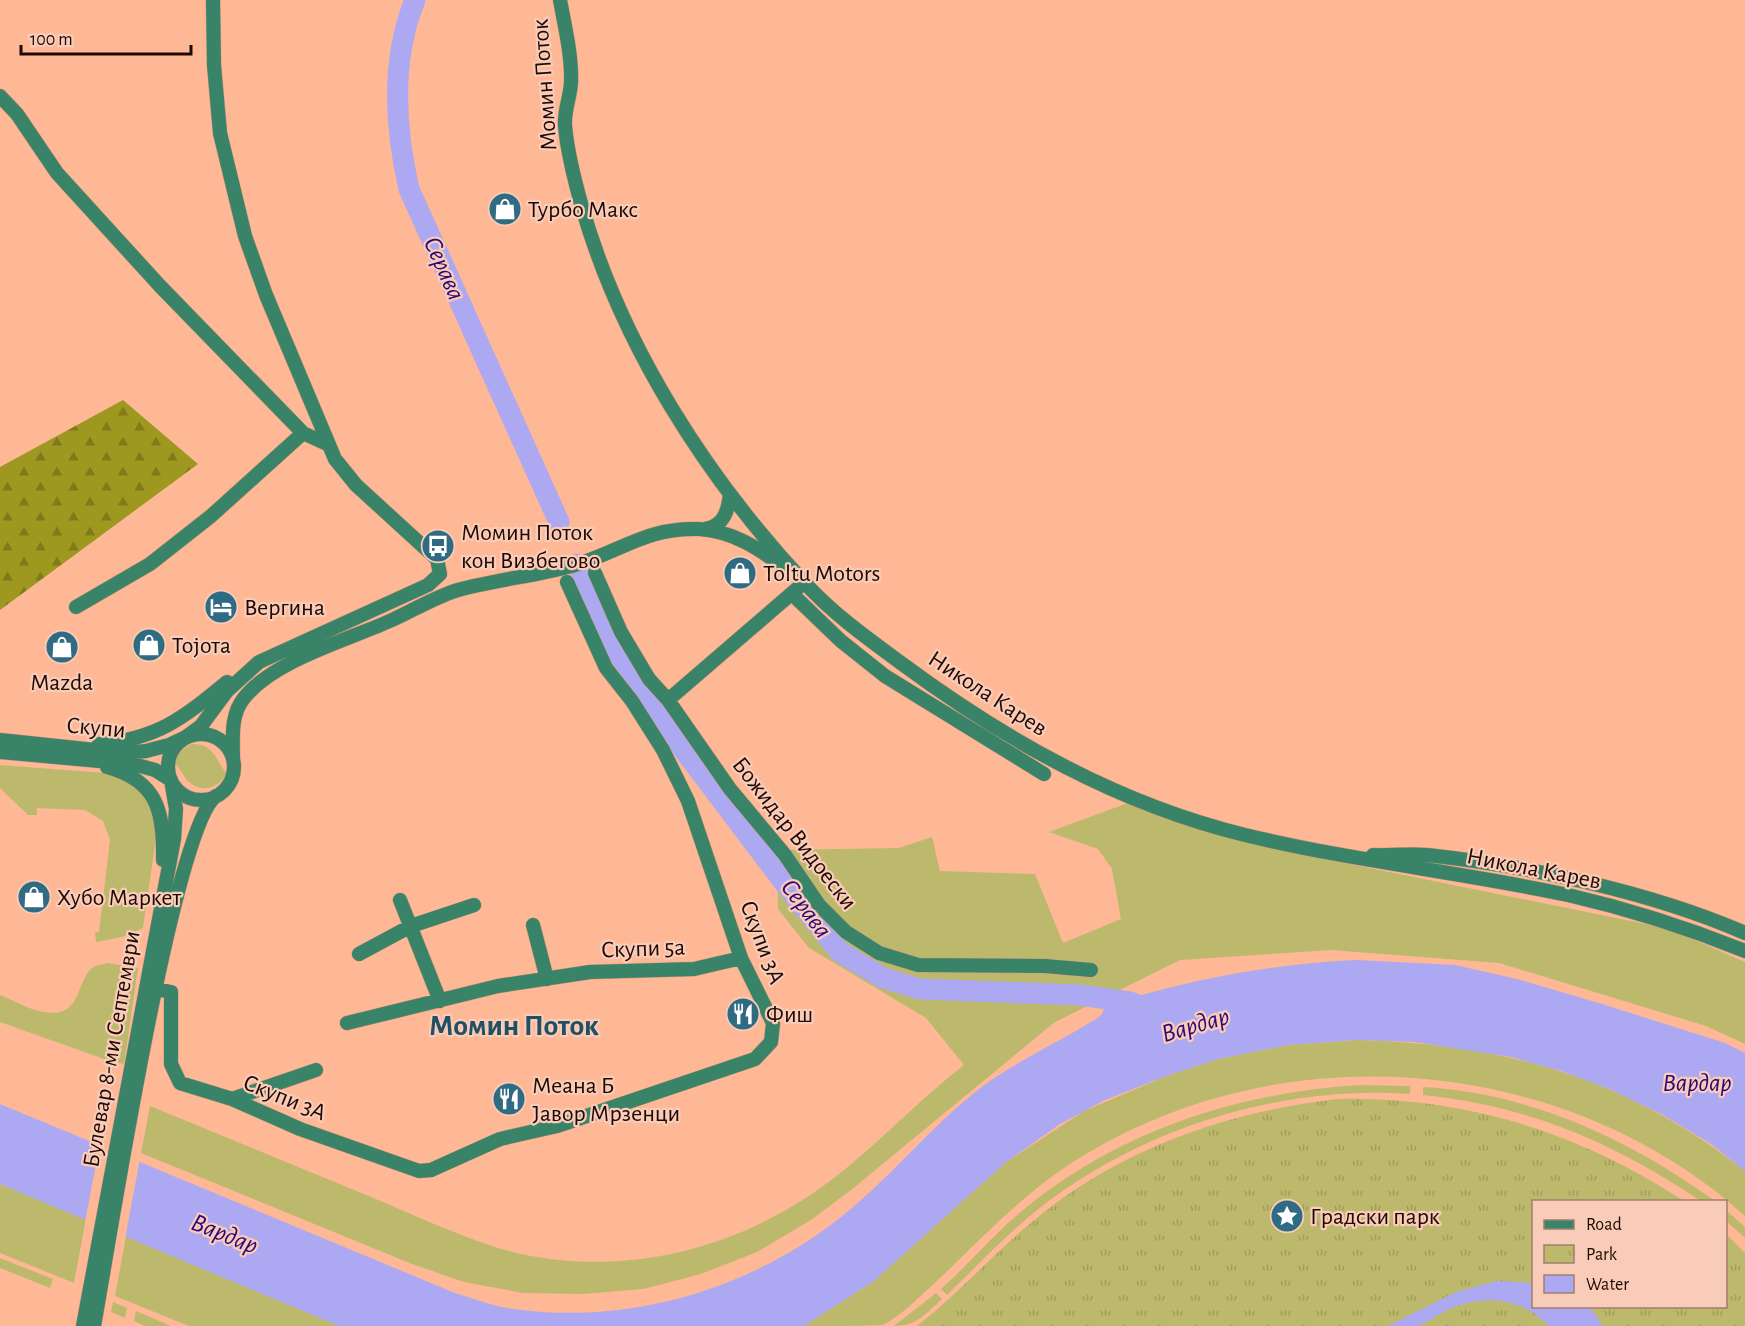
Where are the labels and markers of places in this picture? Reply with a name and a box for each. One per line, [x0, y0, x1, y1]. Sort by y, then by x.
shop icon: Турбо Макс [487, 191, 523, 227]
place label: Турбо Макс [528, 198, 638, 222]
place label: Момин Поток кон Визбегово [461, 521, 600, 573]
bus stop icon: Момин Поток кон Визбегово [420, 528, 456, 564]
shop icon: Toltu Motors [722, 555, 758, 591]
place label: Toltu Motors [763, 562, 880, 586]
hotel icon: Вергина [203, 589, 239, 625]
place label: Вергина [244, 596, 325, 620]
shop icon: Тојота [131, 627, 167, 663]
shop icon: Mazda [44, 629, 80, 665]
place label: Тојота [172, 634, 231, 658]
place label: Mazda [31, 671, 93, 695]
shop icon: Хубо Маркет [16, 879, 52, 915]
place label: Хубо Маркет [57, 886, 181, 910]
restaurant icon: Фиш [725, 996, 761, 1032]
place label: Фиш [766, 1003, 813, 1027]
place label: Меана Б Јавор Мрзенци [532, 1074, 680, 1126]
restaurant icon: Меана Б Јавор Мрзенци [491, 1081, 527, 1117]
place icon: Градски парк [1269, 1198, 1305, 1234]
place label: Градски парк [1310, 1205, 1440, 1229]

